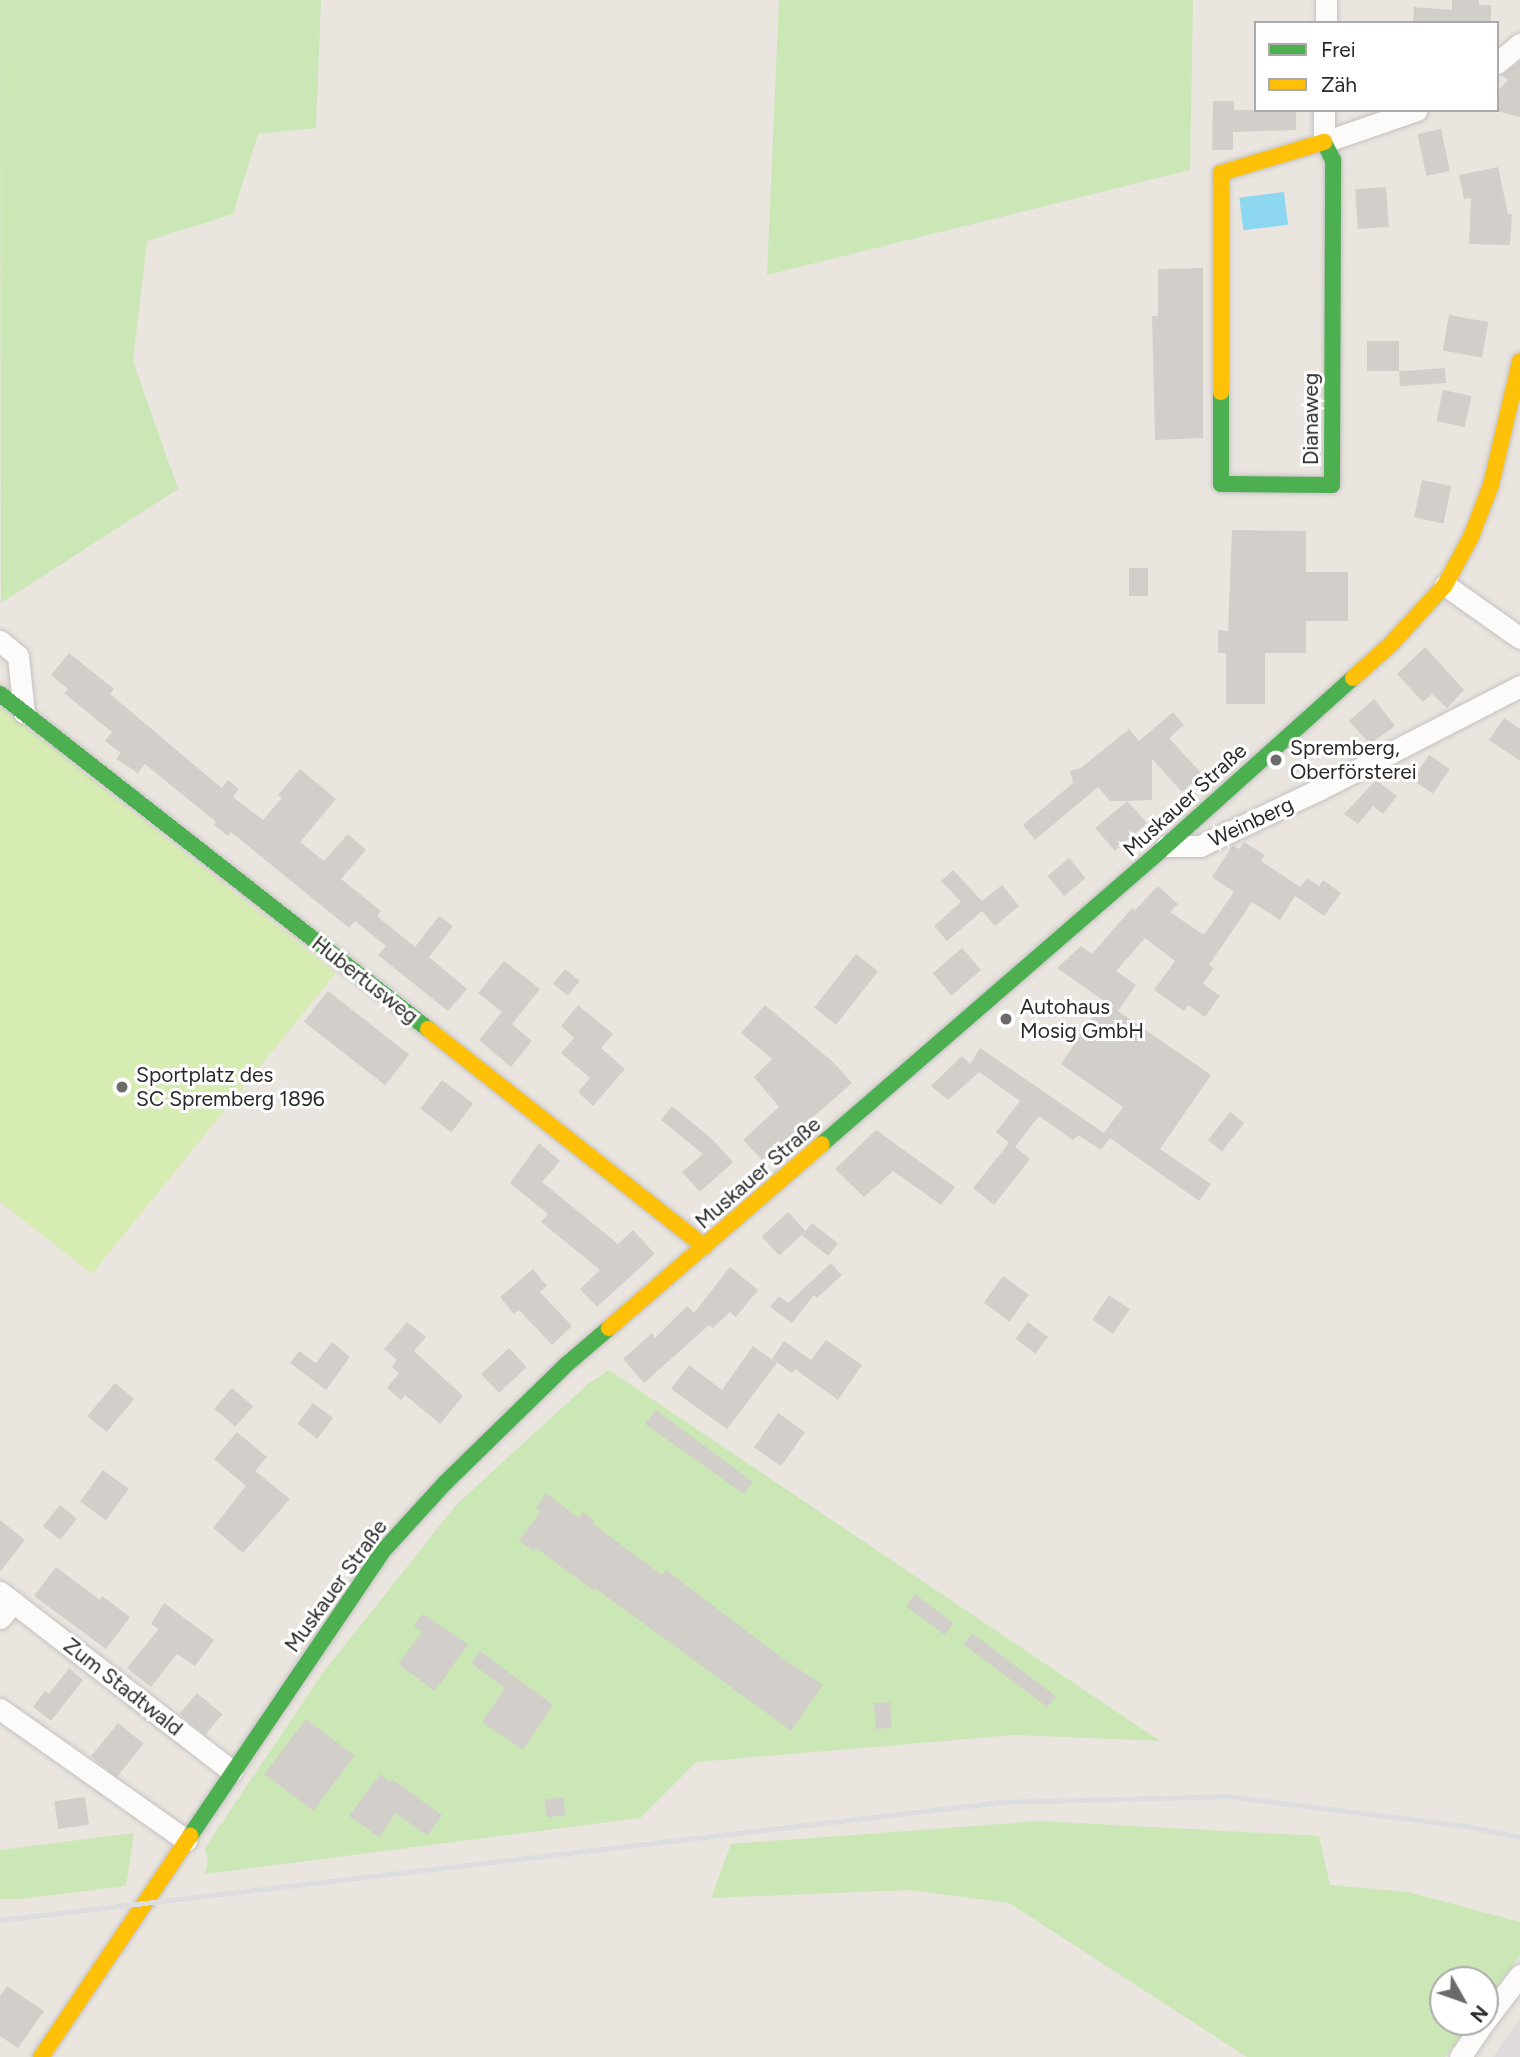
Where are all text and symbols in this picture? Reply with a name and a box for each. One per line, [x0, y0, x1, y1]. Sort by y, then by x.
legend [1254, 21, 1499, 112]
text: Frei [1321, 37, 1356, 62]
text: Zäh [1321, 72, 1357, 97]
street label: Dianaweg [1298, 373, 1324, 465]
place label: Spremberg, Oberförsterei [1290, 735, 1417, 785]
street label: Muskauer Straße [1118, 738, 1252, 862]
marker: Spremberg, Oberförsterei [1268, 752, 1284, 768]
street label: Weinberg [1205, 791, 1297, 853]
street label: Hubertusweg [307, 931, 423, 1029]
place label: Autohaus Mosig GmbH [1020, 994, 1144, 1044]
marker: Autohaus Mosig GmbH [998, 1011, 1014, 1027]
place label: Sportplatz des SC Spremberg 1896 [136, 1062, 325, 1112]
marker: Sportplatz des SC Spremberg 1896 [114, 1079, 130, 1095]
street label: Muskauer Straße [690, 1112, 826, 1234]
street label: Muskauer Straße [280, 1515, 392, 1657]
street label: Zum Stadtwald [59, 1633, 187, 1741]
north arrow [1429, 1966, 1499, 2036]
text: N [1465, 2001, 1492, 2027]

